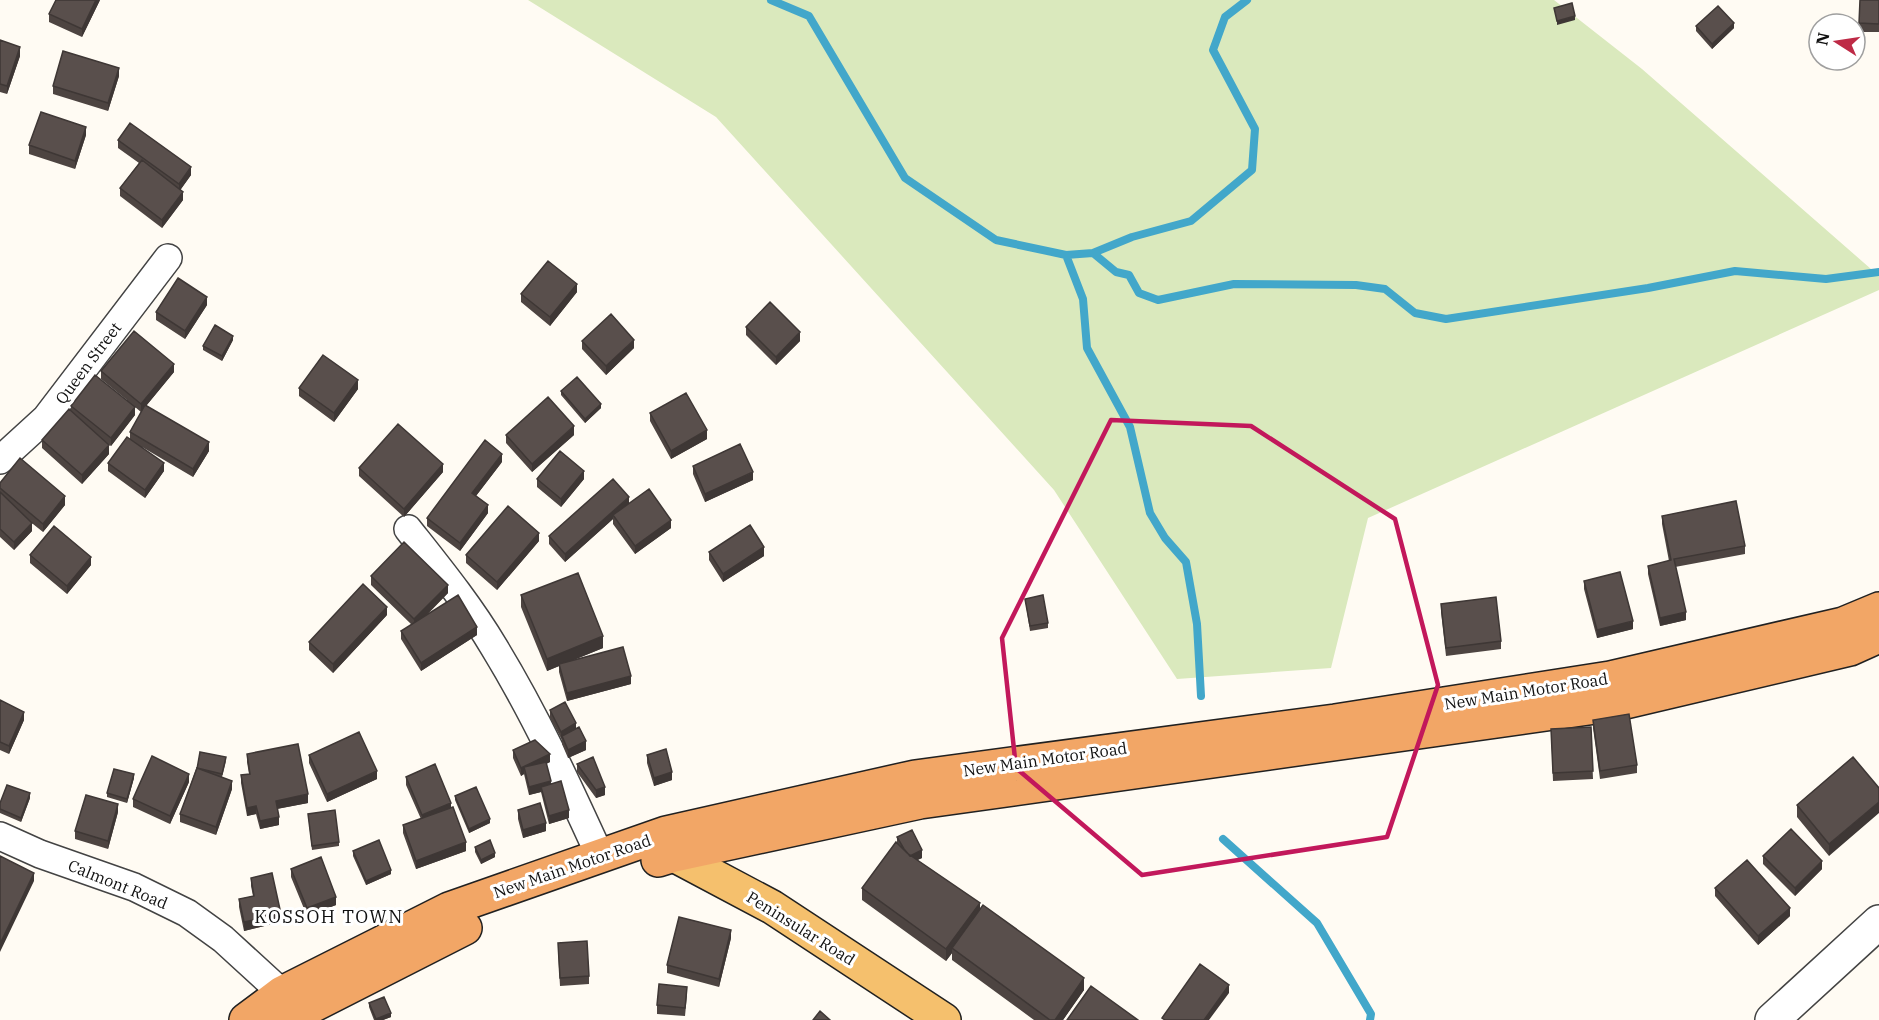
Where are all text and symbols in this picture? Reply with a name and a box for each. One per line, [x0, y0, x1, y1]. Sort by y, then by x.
north arrow [1807, 12, 1867, 72]
text: N [1811, 31, 1833, 47]
street label: Queen Street [51, 318, 126, 408]
street label: New Main Motor Road [1443, 668, 1609, 714]
street label: New Main Motor Road [962, 738, 1129, 780]
street label: New Main Motor Road [491, 830, 654, 902]
street label: Calmont Road [65, 855, 171, 913]
street label: Peninsular Road [743, 887, 859, 969]
district label: KOSSOH TOWN [254, 905, 404, 928]

